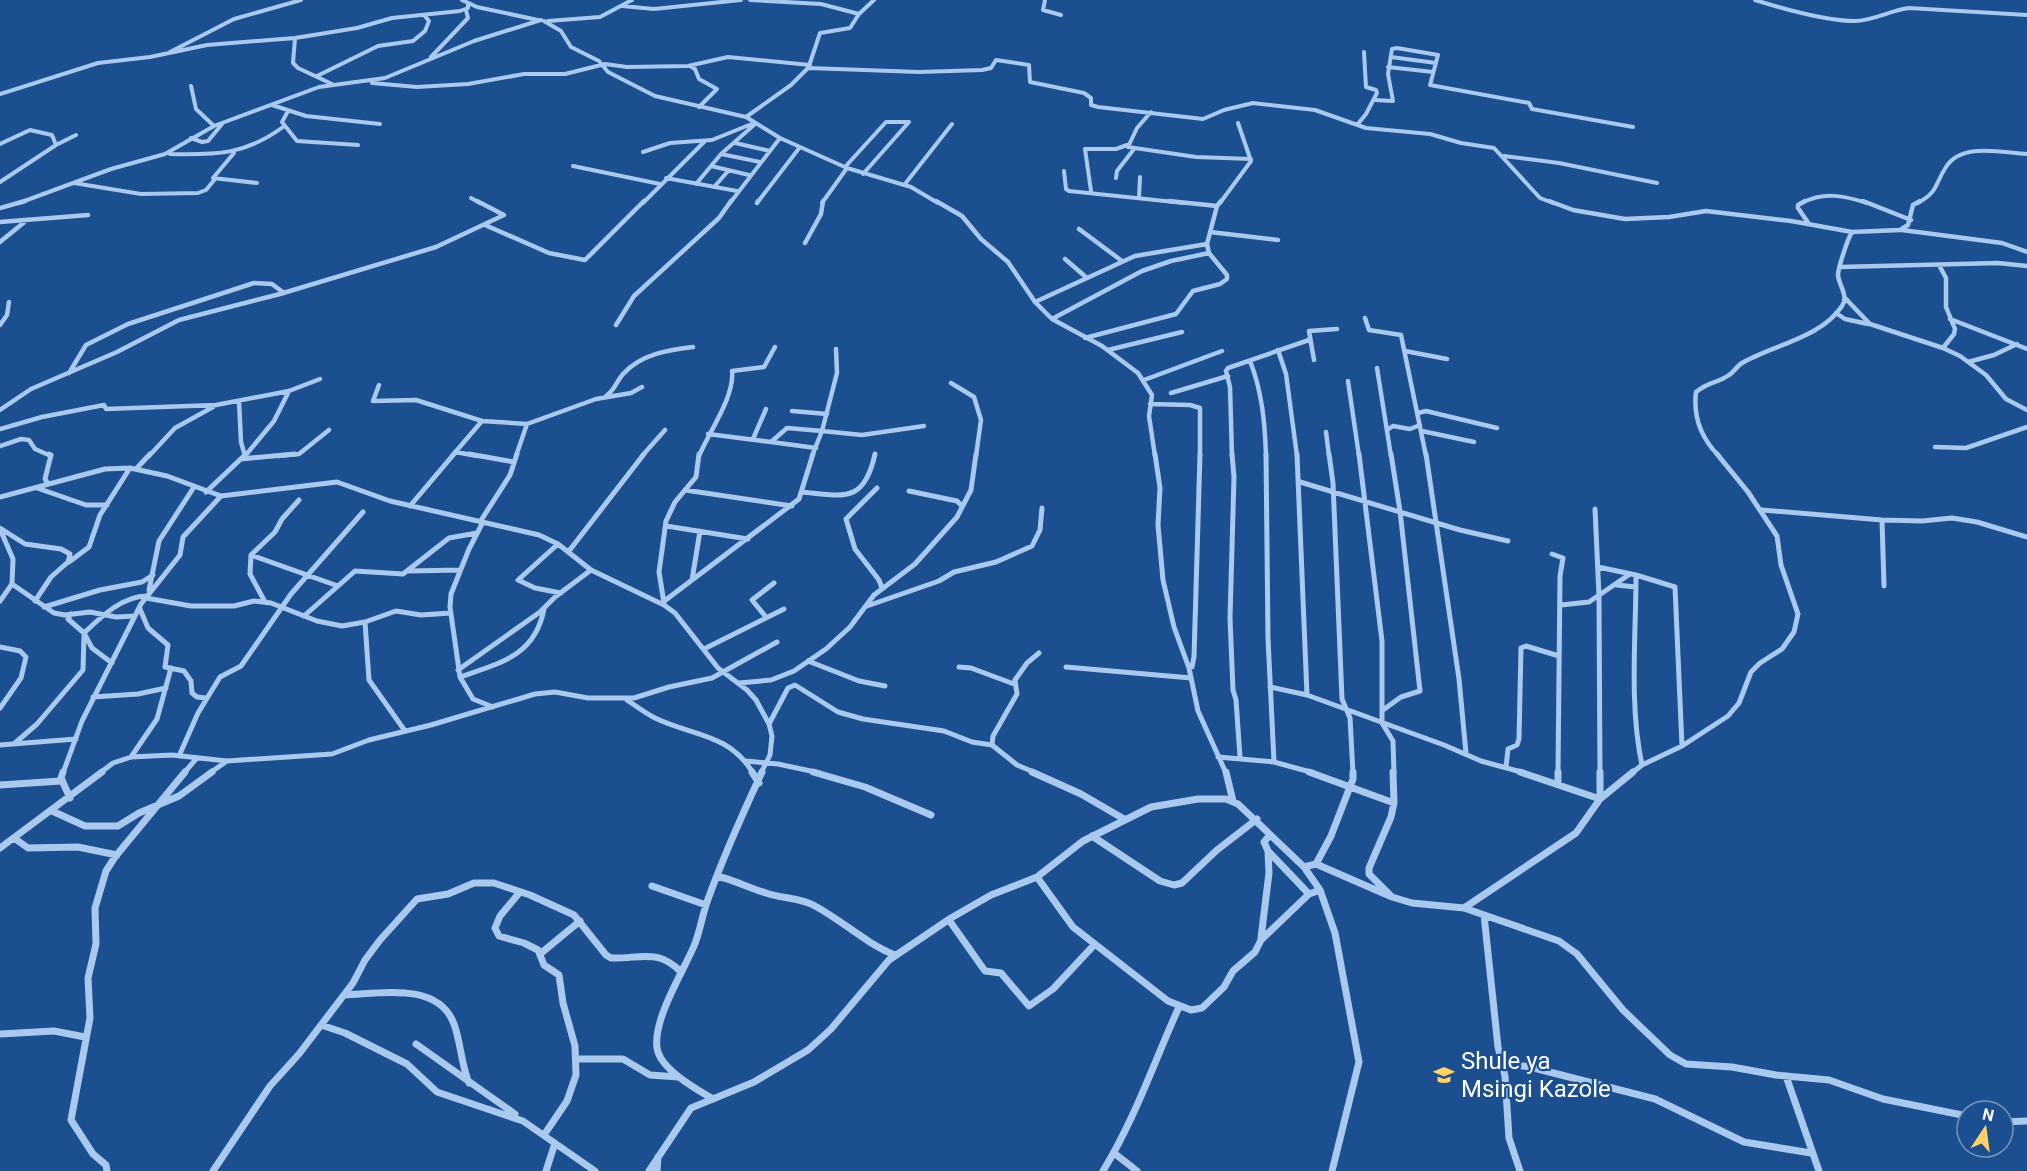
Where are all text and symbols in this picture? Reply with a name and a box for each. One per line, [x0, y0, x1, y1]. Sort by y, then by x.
place label: Shule ya Msingi Kazole [1461, 1047, 1611, 1103]
school or university icon: Shule ya Msingi Kazole [1432, 1063, 1456, 1087]
north arrow [1955, 1099, 2015, 1159]
text: N [1981, 1104, 1996, 1125]

